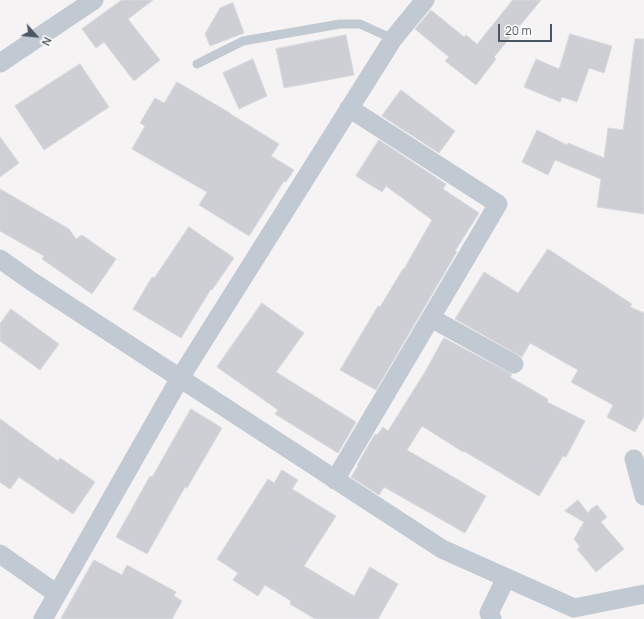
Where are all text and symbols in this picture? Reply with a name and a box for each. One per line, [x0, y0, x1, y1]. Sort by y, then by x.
north arrow [16, 16, 56, 56]
scale bar [500, 16, 554, 42]
text: 20 m [505, 22, 532, 39]
text: N [39, 35, 56, 49]

